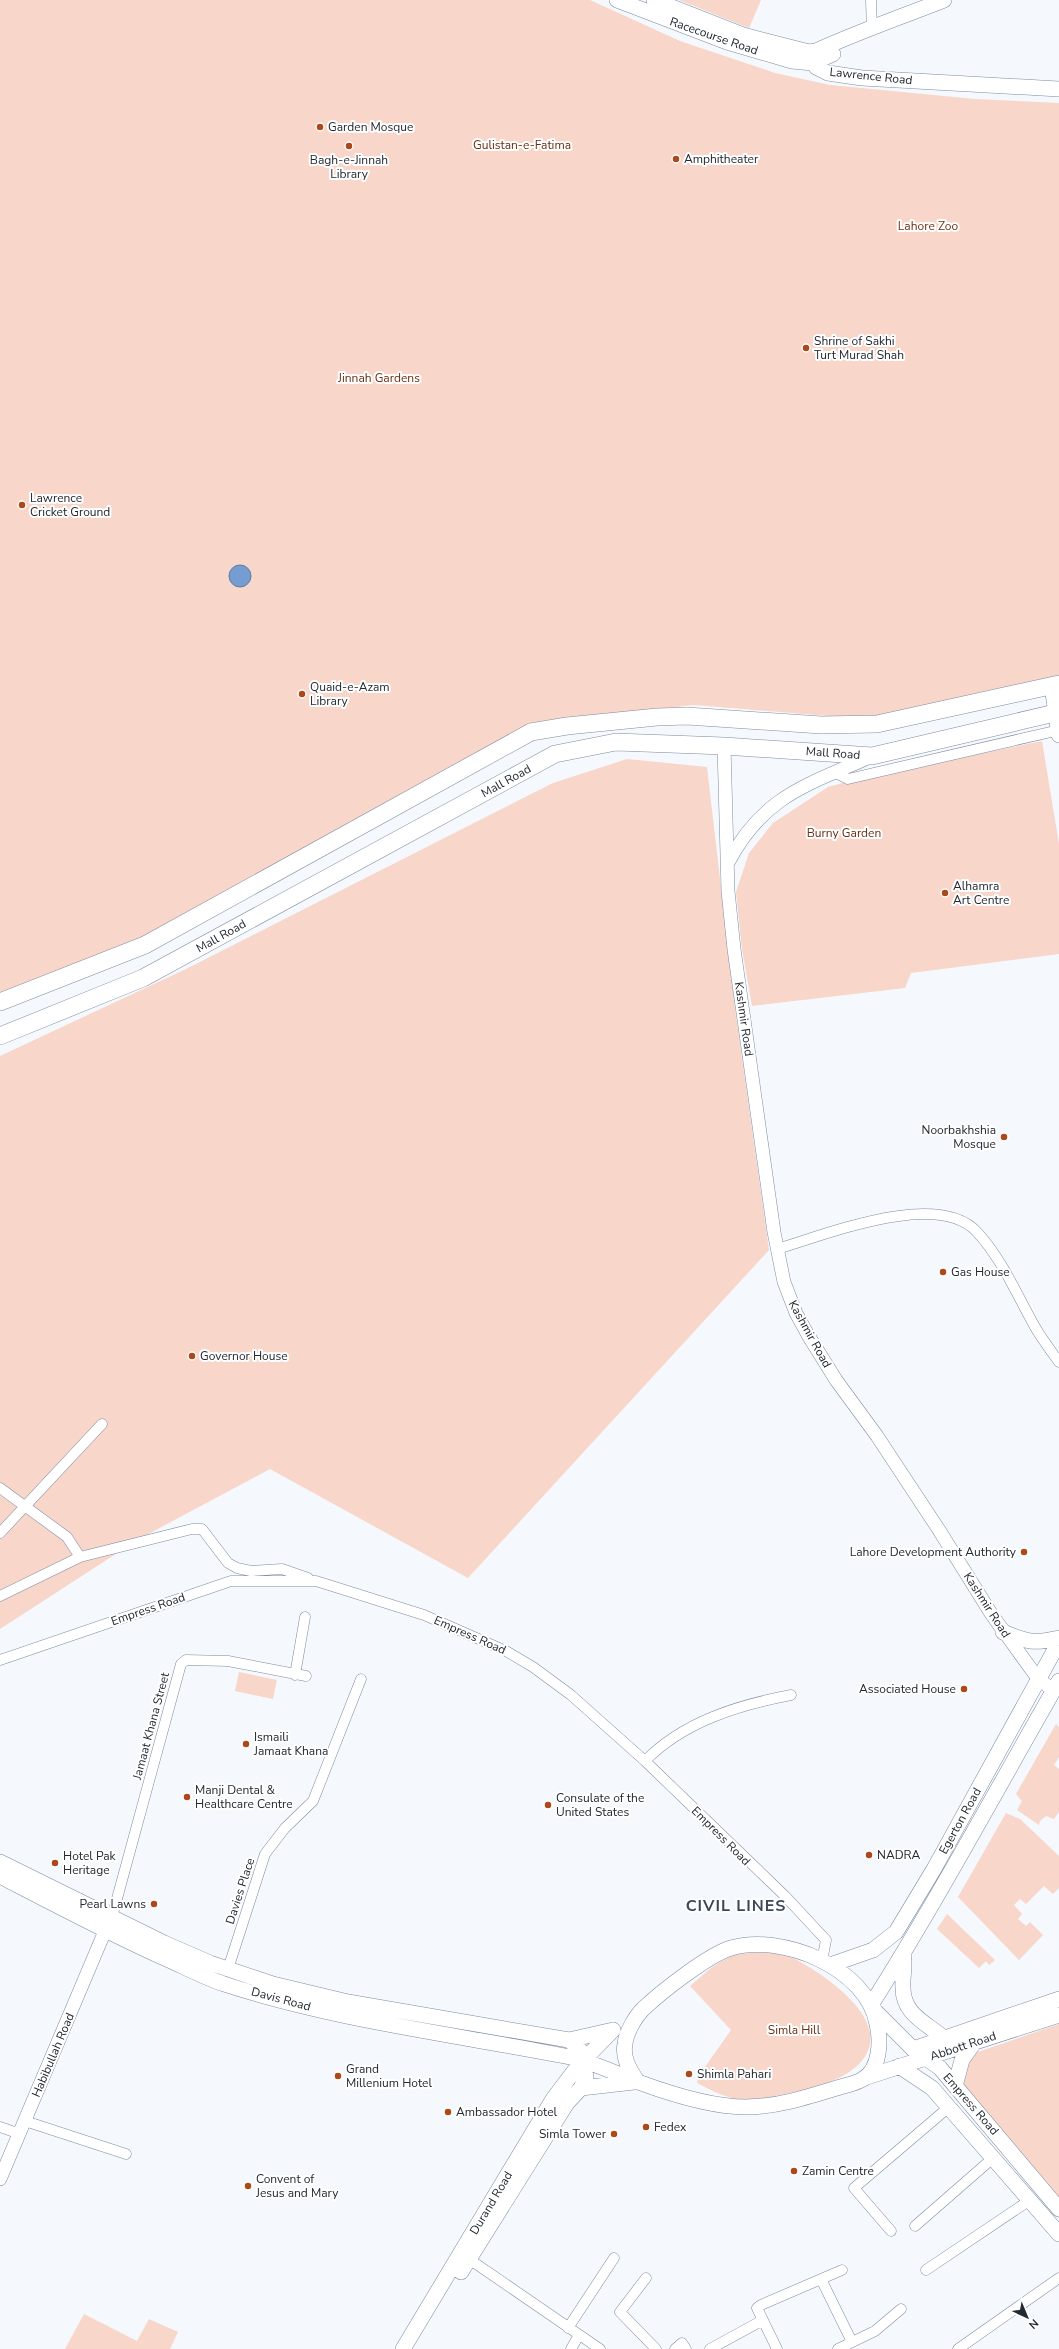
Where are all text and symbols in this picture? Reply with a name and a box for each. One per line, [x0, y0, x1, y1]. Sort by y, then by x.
street label: Racecourse Road [668, 13, 760, 59]
street label: Lawrence Road [829, 64, 913, 88]
place label: Garden Mosque [328, 119, 413, 135]
marker: Garden Mosque [315, 122, 325, 132]
park label: Gulistan-e-Fatima [473, 137, 571, 153]
marker: Bagh-e-Jinnah Library [344, 141, 354, 151]
place label: Amphitheater [684, 151, 759, 167]
place label: Bagh-e-Jinnah Library [310, 152, 388, 182]
marker: Amphitheater [671, 154, 681, 164]
park label: Lahore Zoo [898, 218, 958, 234]
place label: Shrine of Sakhi Turt Murad Shah [814, 333, 904, 363]
marker: Shrine of Sakhi Turt Murad Shah [801, 343, 811, 353]
park label: Jinnah Gardens [337, 370, 420, 386]
place label: Lawrence Cricket Ground [30, 490, 110, 520]
marker: Lawrence Cricket Ground [17, 500, 27, 510]
place label: Quaid-e-Azam Library [310, 679, 390, 709]
marker: Quaid-e-Azam Library [297, 689, 307, 699]
street label: Mall Road [805, 743, 861, 763]
street label: Mall Road [478, 761, 534, 801]
park label: Burny Garden [807, 825, 881, 841]
place label: Alhamra Art Centre [953, 878, 1009, 908]
marker: Alhamra Art Centre [940, 888, 950, 898]
street label: Mall Road [193, 916, 249, 956]
street label: Kashmir Road [731, 981, 757, 1057]
place label: Noorbakhshia Mosque [922, 1122, 996, 1152]
marker: Noorbakhshia Mosque [999, 1132, 1009, 1142]
place label: Gas House [951, 1264, 1010, 1280]
marker: Gas House [938, 1267, 948, 1277]
street label: Kashmir Road [785, 1297, 835, 1371]
place label: Governor House [200, 1348, 288, 1364]
marker: Governor House [187, 1351, 197, 1361]
place label: Lahore Development Authority [850, 1544, 1017, 1560]
marker: Lahore Development Authority [1019, 1547, 1029, 1557]
street label: Kashmir Road [960, 1569, 1014, 1641]
street label: Empress Road [109, 1589, 187, 1629]
street label: Empress Road [431, 1612, 509, 1658]
street label: Jamaat Khana Street [129, 1670, 173, 1782]
place label: Associated House [859, 1681, 956, 1697]
marker: Associated House [959, 1684, 969, 1694]
place label: Ismaili Jamaat Khana [253, 1729, 328, 1759]
marker: Ismaili Jamaat Khana [241, 1739, 251, 1749]
place label: Manji Dental & Healthcare Centre [195, 1782, 293, 1812]
street label: Egerton Road [935, 1785, 985, 1857]
place label: Consulate of the United States [556, 1790, 644, 1820]
marker: Manji Dental & Healthcare Centre [182, 1792, 192, 1802]
marker: Consulate of the United States [543, 1800, 553, 1810]
street label: Empress Road [688, 1803, 754, 1869]
place label: NADRA [877, 1847, 920, 1863]
place label: Hotel Pak Heritage [63, 1848, 117, 1878]
marker: NADRA [864, 1850, 874, 1860]
street label: Davies Place [222, 1856, 258, 1926]
marker: Hotel Pak Heritage [50, 1858, 60, 1868]
district label: CIVIL LINES [686, 1895, 786, 1917]
place label: Pearl Lawns [79, 1896, 146, 1912]
marker: Pearl Lawns [149, 1899, 159, 1909]
street label: Davis Road [249, 1983, 313, 2015]
street label: Habibullah Road [28, 2010, 78, 2100]
park label: Simla Hill [768, 2022, 821, 2038]
street label: Abbott Road [928, 2028, 998, 2064]
place label: Grand Millenium Hotel [346, 2061, 432, 2091]
place label: Shimla Pahari [697, 2066, 771, 2082]
marker: Shimla Pahari [684, 2069, 694, 2079]
street label: Empress Road [940, 2070, 1002, 2138]
marker: Grand Millenium Hotel [333, 2071, 343, 2081]
place label: Ambassador Hotel [456, 2104, 558, 2120]
marker: Ambassador Hotel [443, 2107, 453, 2117]
place label: Fedex [654, 2119, 687, 2135]
marker: Fedex [641, 2122, 651, 2132]
place label: Simla Tower [539, 2126, 607, 2142]
marker: Simla Tower [609, 2129, 619, 2139]
place label: Zamin Centre [802, 2163, 874, 2179]
marker: Zamin Centre [789, 2166, 799, 2176]
street label: Durand Road [466, 2168, 516, 2238]
place label: Convent of Jesus and Mary [255, 2171, 339, 2201]
marker: Convent of Jesus and Mary [243, 2181, 253, 2191]
north arrow [1007, 2297, 1047, 2337]
text: N [1025, 2316, 1042, 2332]

